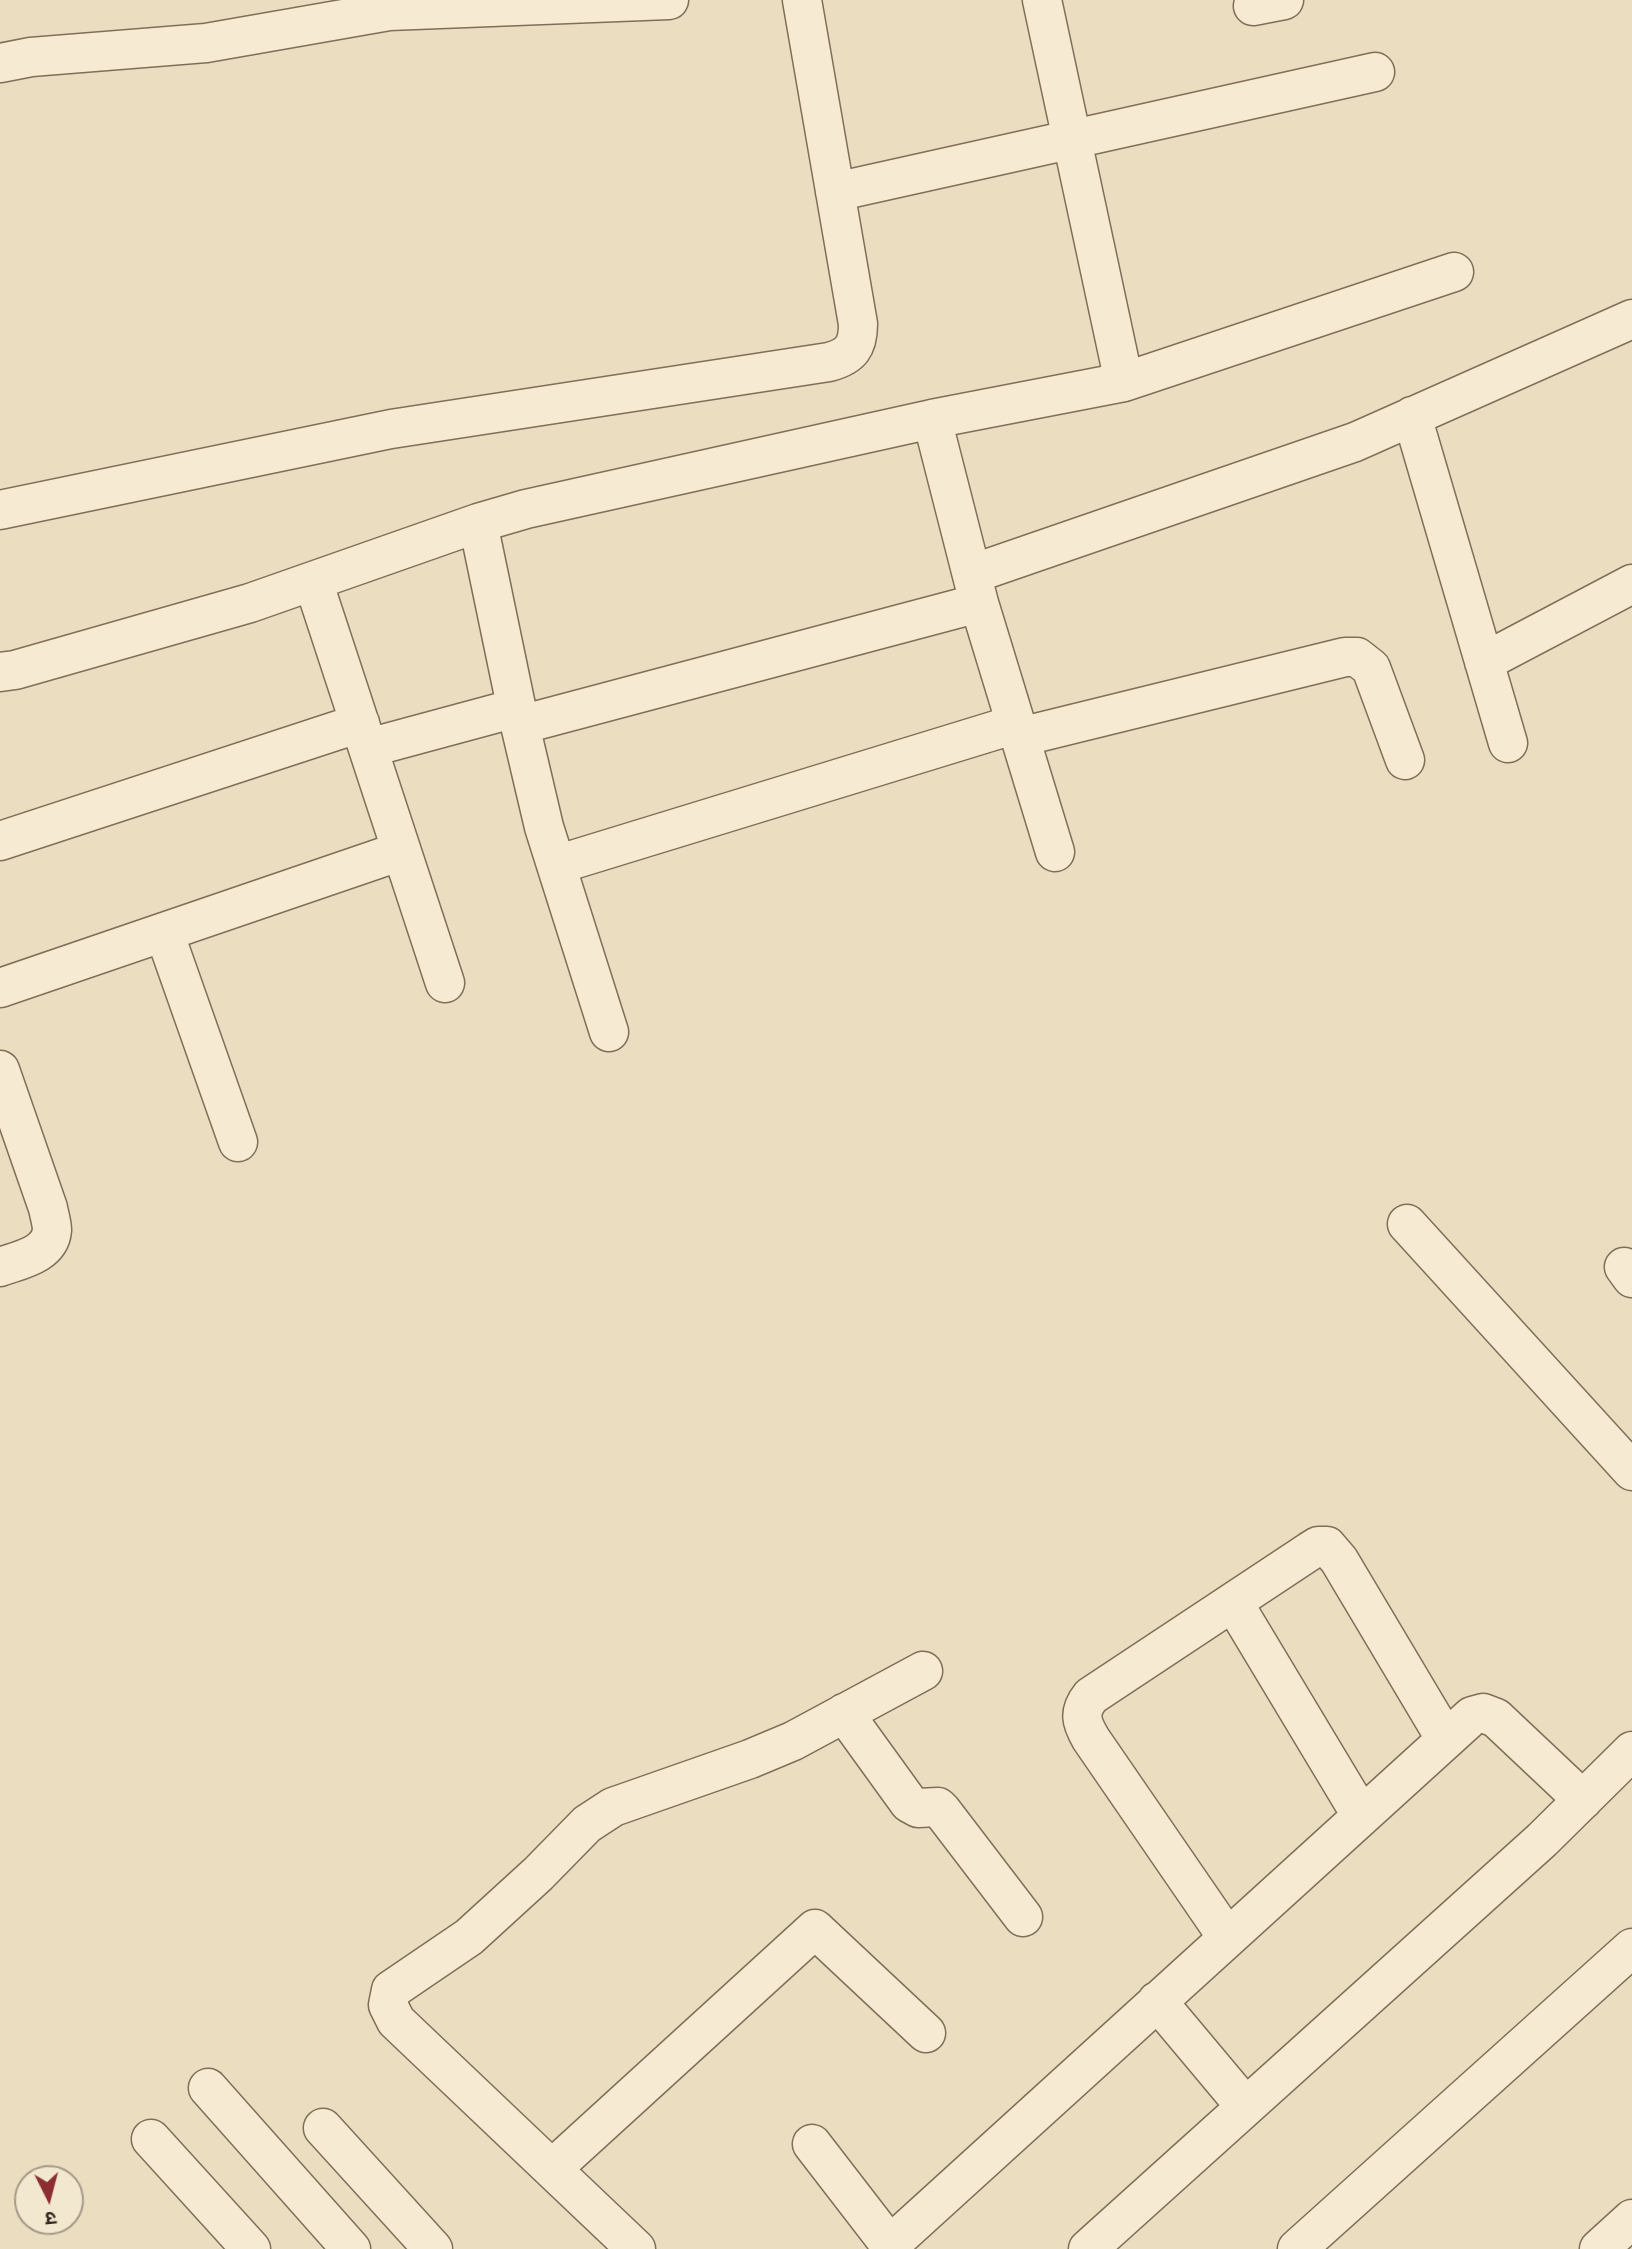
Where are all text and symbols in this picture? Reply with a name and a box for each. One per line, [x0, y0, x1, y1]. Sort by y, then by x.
north arrow [14, 2165, 84, 2235]
text: उ [44, 2205, 58, 2232]

